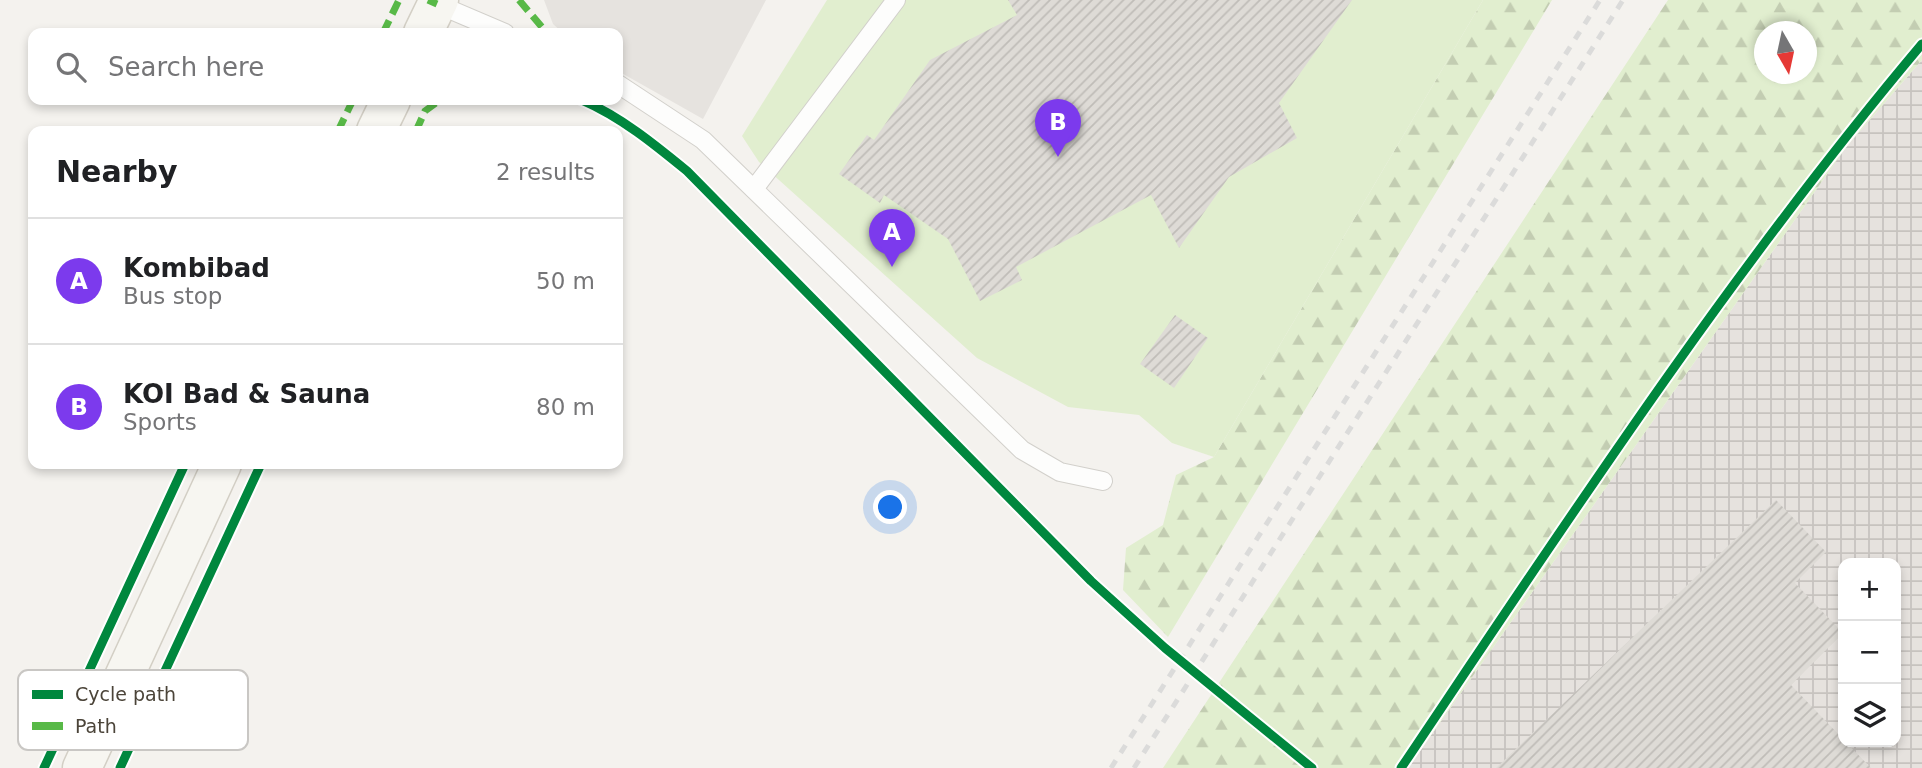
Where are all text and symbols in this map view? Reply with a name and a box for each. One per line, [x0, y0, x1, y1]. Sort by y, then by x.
north arrow [1754, 21, 1817, 84]
search box [28, 28, 623, 105]
icon: search [52, 48, 90, 86]
text: Search here [108, 52, 264, 82]
pin: B [1035, 99, 1081, 157]
text: Nearby [56, 154, 178, 189]
text: 2 results [496, 159, 595, 185]
pin: A [869, 209, 915, 267]
text: Kombibad [123, 253, 270, 283]
text: A [70, 268, 88, 294]
text: 50 m [536, 268, 595, 294]
text: Bus stop [123, 283, 222, 309]
text: KOI Bad & Sauna [123, 379, 370, 409]
text: B [70, 394, 88, 420]
text: 80 m [536, 394, 595, 420]
text: Sports [123, 409, 197, 435]
your location [873, 490, 907, 524]
map controls [1838, 558, 1901, 747]
button: + [1838, 558, 1901, 621]
button: − [1838, 621, 1901, 684]
legend [18, 670, 248, 750]
text: Cycle path [75, 683, 176, 705]
button: layers [1838, 684, 1901, 747]
text: Path [75, 715, 117, 737]

